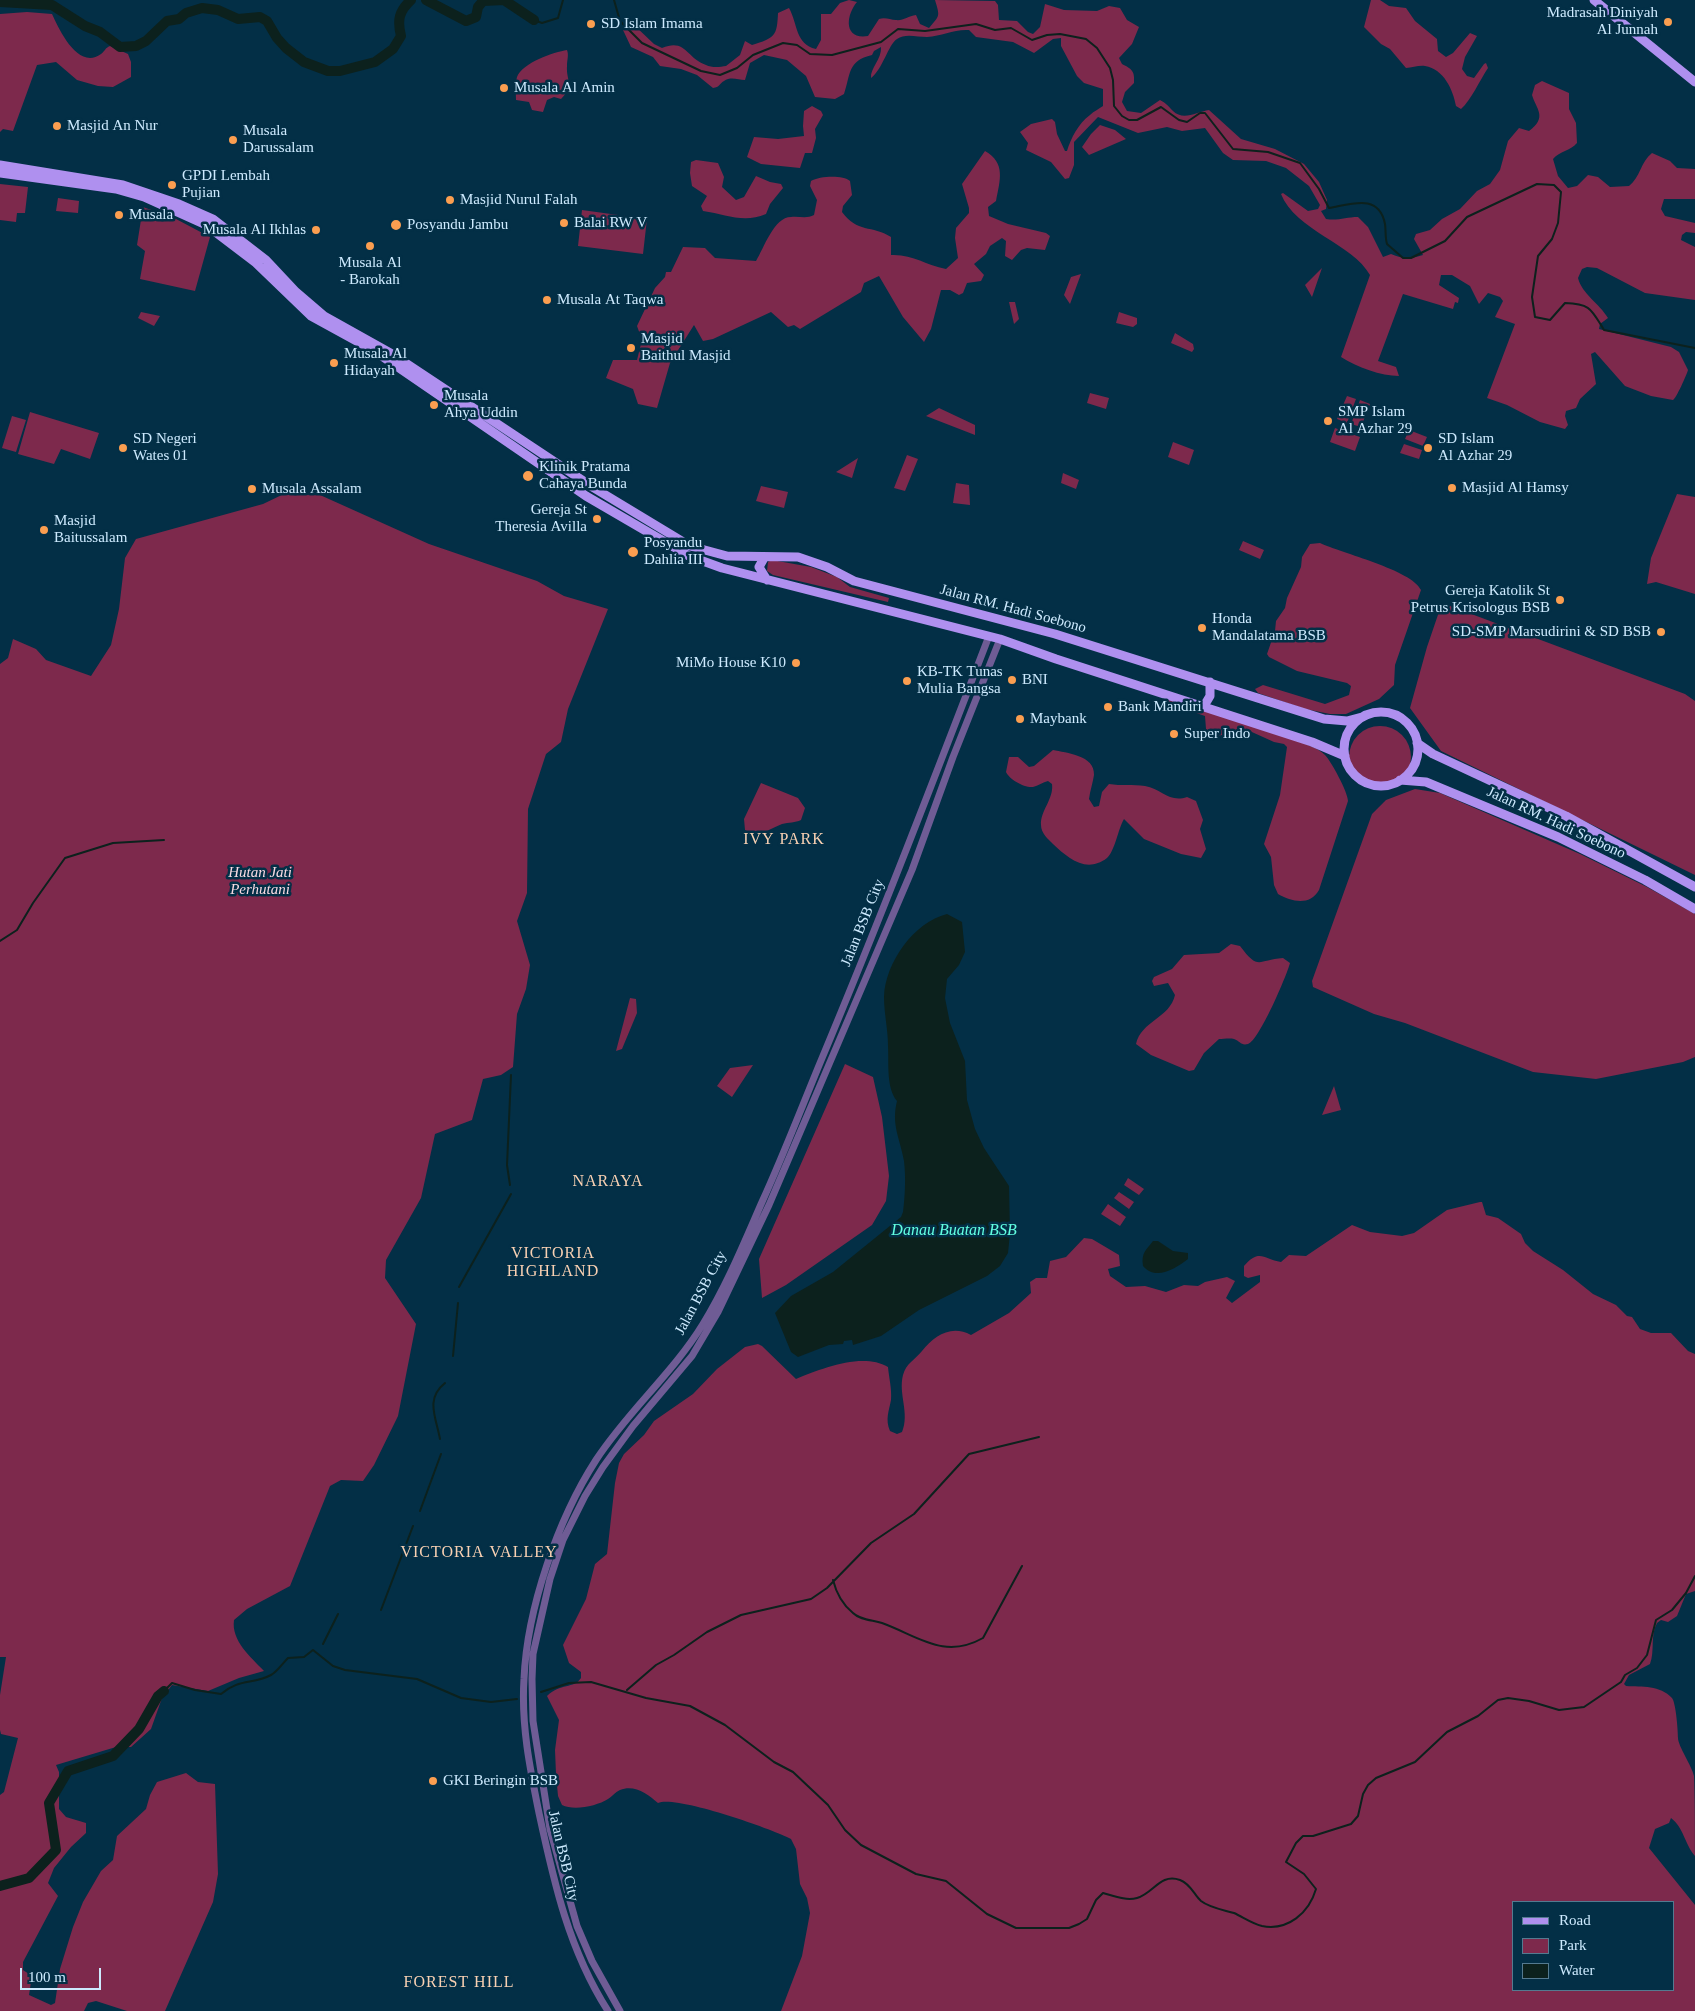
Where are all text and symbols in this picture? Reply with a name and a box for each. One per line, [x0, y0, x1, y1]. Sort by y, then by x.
place label: Madrasah Diniyah Al Junnah [1547, 4, 1658, 39]
place label: SD Islam Imama [601, 15, 703, 33]
marker: Madrasah Diniyah Al Junnah [1662, 16, 1674, 28]
marker: SD Islam Imama [585, 18, 597, 30]
place label: Musala Al Amin [514, 79, 615, 97]
marker: Musala Al Amin [498, 82, 510, 94]
place label: Masjid An Nur [67, 117, 158, 135]
marker: Masjid An Nur [51, 120, 63, 132]
place label: Musala Darussalam [243, 122, 314, 157]
marker: Musala Darussalam [227, 134, 239, 146]
place label: GPDI Lembah Pujian [182, 167, 270, 202]
marker: GPDI Lembah Pujian [166, 179, 178, 191]
place label: Masjid Nurul Falah [460, 191, 577, 209]
marker: Masjid Nurul Falah [444, 194, 456, 206]
place label: Musala [129, 206, 173, 224]
marker: Musala [113, 209, 125, 221]
place label: Balai RW V [574, 214, 647, 232]
place label: Posyandu Jambu [407, 216, 508, 234]
marker: Balai RW V [558, 217, 570, 229]
marker: Posyandu Jambu [389, 218, 403, 232]
place label: Musala Al Ikhlas [203, 221, 306, 239]
marker: Musala Al Ikhlas [310, 224, 322, 236]
marker: Musala Al - Barokah [364, 240, 376, 252]
place label: Musala Al - Barokah [339, 254, 401, 289]
place label: Musala At Taqwa [557, 291, 663, 309]
marker: Musala At Taqwa [541, 294, 553, 306]
place label: Masjid Baithul Masjid [641, 330, 731, 365]
marker: Masjid Baithul Masjid [625, 342, 637, 354]
place label: Musala Al Hidayah [344, 345, 407, 380]
marker: Musala Al Hidayah [328, 357, 340, 369]
place label: Musala Ahya Uddin [444, 387, 518, 422]
marker: Musala Ahya Uddin [428, 399, 440, 411]
place label: SMP Islam Al Azhar 29 [1338, 403, 1412, 438]
marker: SMP Islam Al Azhar 29 [1322, 415, 1334, 427]
place label: SD Negeri Wates 01 [133, 430, 197, 465]
place label: SD Islam Al Azhar 29 [1438, 430, 1512, 465]
marker: SD Negeri Wates 01 [117, 442, 129, 454]
marker: SD Islam Al Azhar 29 [1422, 442, 1434, 454]
place label: Klinik Pratama Cahaya Bunda [539, 458, 630, 493]
marker: Klinik Pratama Cahaya Bunda [521, 469, 535, 483]
place label: Masjid Al Hamsy [1462, 479, 1569, 497]
place label: Musala Assalam [262, 480, 362, 498]
marker: Masjid Al Hamsy [1446, 482, 1458, 494]
marker: Musala Assalam [246, 483, 258, 495]
place label: Gereja St Theresia Avilla [495, 501, 587, 536]
place label: Masjid Baitussalam [54, 512, 127, 547]
marker: Gereja St Theresia Avilla [591, 513, 603, 525]
marker: Masjid Baitussalam [38, 524, 50, 536]
place label: Posyandu Dahlia III [644, 534, 703, 569]
marker: Posyandu Dahlia III [626, 545, 640, 559]
street label: Jalan RM. Hadi Soebono [938, 581, 1088, 637]
place label: Gereja Katolik St Petrus Krisologus BSB [1411, 582, 1550, 617]
marker: Gereja Katolik St Petrus Krisologus BSB [1554, 594, 1566, 606]
place label: Honda Mandalatama BSB [1212, 610, 1326, 645]
marker: Honda Mandalatama BSB [1196, 622, 1208, 634]
place label: SD-SMP Marsudirini & SD BSB [1452, 623, 1651, 641]
marker: SD-SMP Marsudirini & SD BSB [1655, 626, 1667, 638]
place label: MiMo House K10 [676, 654, 786, 672]
marker: MiMo House K10 [790, 657, 802, 669]
place label: KB-TK Tunas Mulia Bangsa [917, 663, 1003, 698]
place label: BNI [1022, 671, 1048, 689]
marker: BNI [1006, 674, 1018, 686]
marker: KB-TK Tunas Mulia Bangsa [901, 675, 913, 687]
place label: Bank Mandiri [1118, 698, 1202, 716]
marker: Bank Mandiri [1102, 701, 1114, 713]
place label: Maybank [1030, 710, 1087, 728]
marker: Maybank [1014, 713, 1026, 725]
place label: Super Indo [1184, 725, 1250, 743]
marker: Super Indo [1168, 728, 1180, 740]
street label: Jalan RM. Hadi Soebono [1484, 783, 1628, 863]
district label: IVY PARK [742, 830, 826, 850]
park label: Hutan Jati Perhutani [228, 864, 292, 899]
street label: Jalan BSB City [837, 877, 889, 969]
district label: NARAYA [572, 1172, 644, 1192]
water label: Danau Buatan BSB [891, 1221, 1017, 1241]
district label: VICTORIA HIGHLAND [506, 1244, 600, 1282]
street label: Jalan BSB City [671, 1248, 731, 1338]
district label: VICTORIA VALLEY [399, 1543, 559, 1563]
place label: GKI Beringin BSB [443, 1772, 558, 1790]
marker: GKI Beringin BSB [427, 1775, 439, 1787]
street label: Jalan BSB City [544, 1809, 582, 1903]
legend [1512, 1901, 1675, 1991]
text: Road [1559, 1912, 1591, 1928]
text: Park [1559, 1937, 1587, 1953]
scale bar [22, 1958, 104, 1990]
text: Water [1559, 1962, 1594, 1978]
text: 100 m [28, 1969, 66, 1985]
district label: FOREST HILL [402, 1973, 516, 1993]

